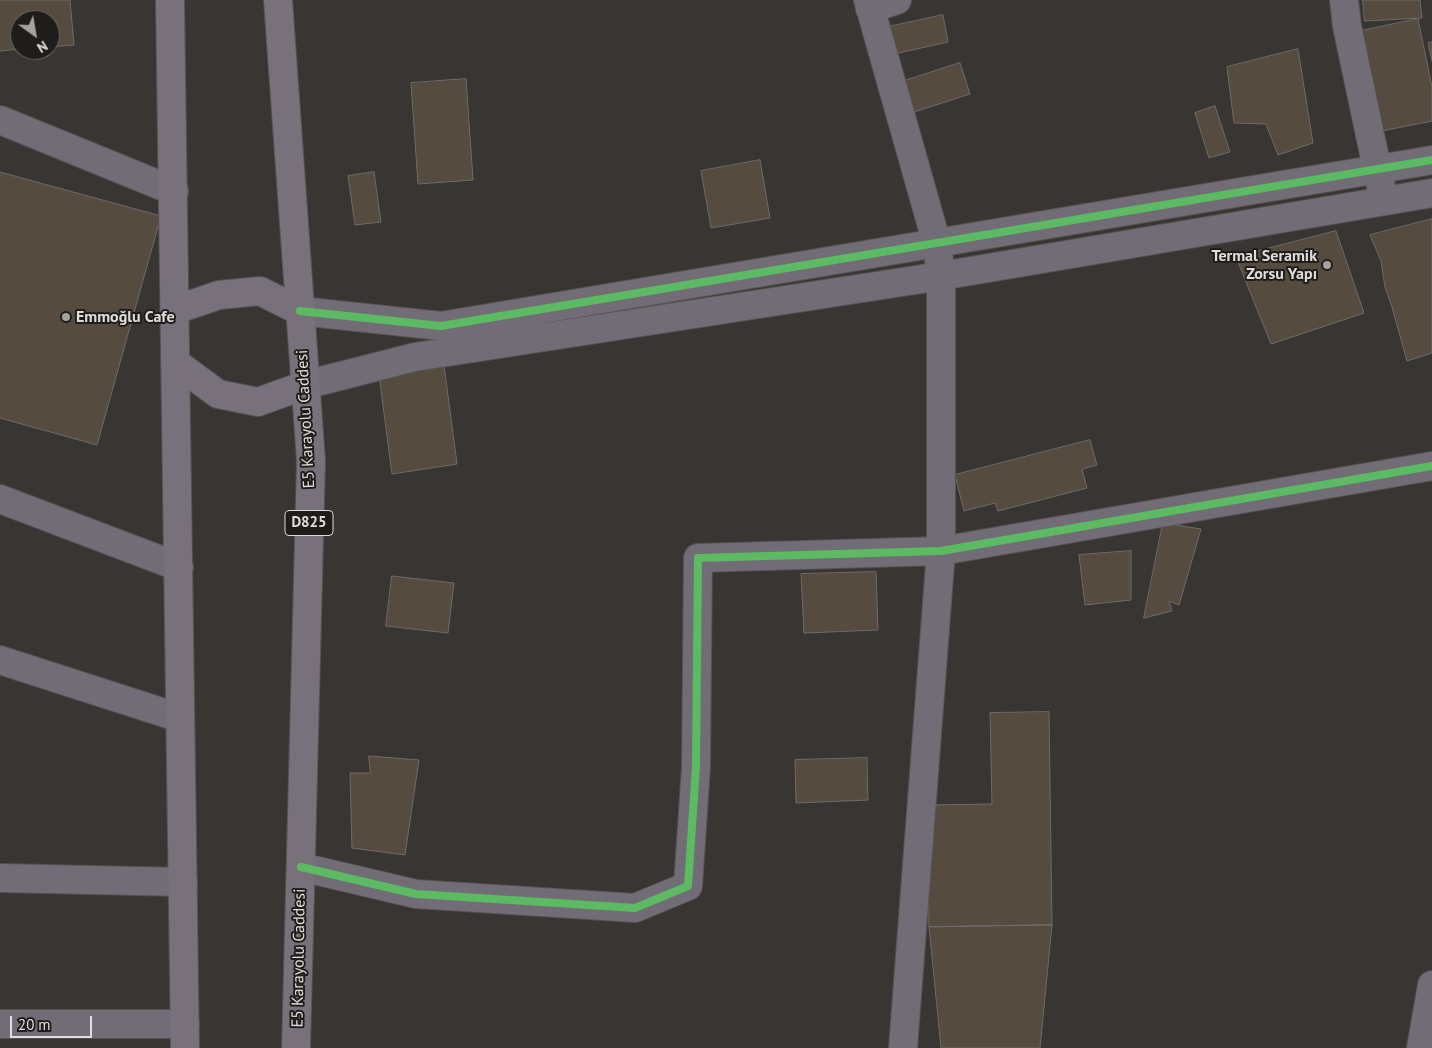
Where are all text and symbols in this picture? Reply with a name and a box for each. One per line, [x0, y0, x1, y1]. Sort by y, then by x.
north arrow [10, 10, 60, 60]
text: N [34, 37, 51, 57]
place label: Termal Seramik Zorsu Yapı [1211, 246, 1317, 284]
marker: Termal Seramik Zorsu Yapı [1321, 259, 1333, 271]
place label: Emmoğlu Cafe [76, 307, 175, 327]
marker: Emmoğlu Cafe [60, 311, 72, 323]
street label: E5 Karayolu Caddesi [293, 349, 319, 489]
road number: D825 [285, 510, 333, 536]
street label: E5 Karayolu Caddesi [288, 888, 310, 1028]
scale bar [12, 1006, 95, 1038]
text: 20 m [18, 1015, 51, 1034]

